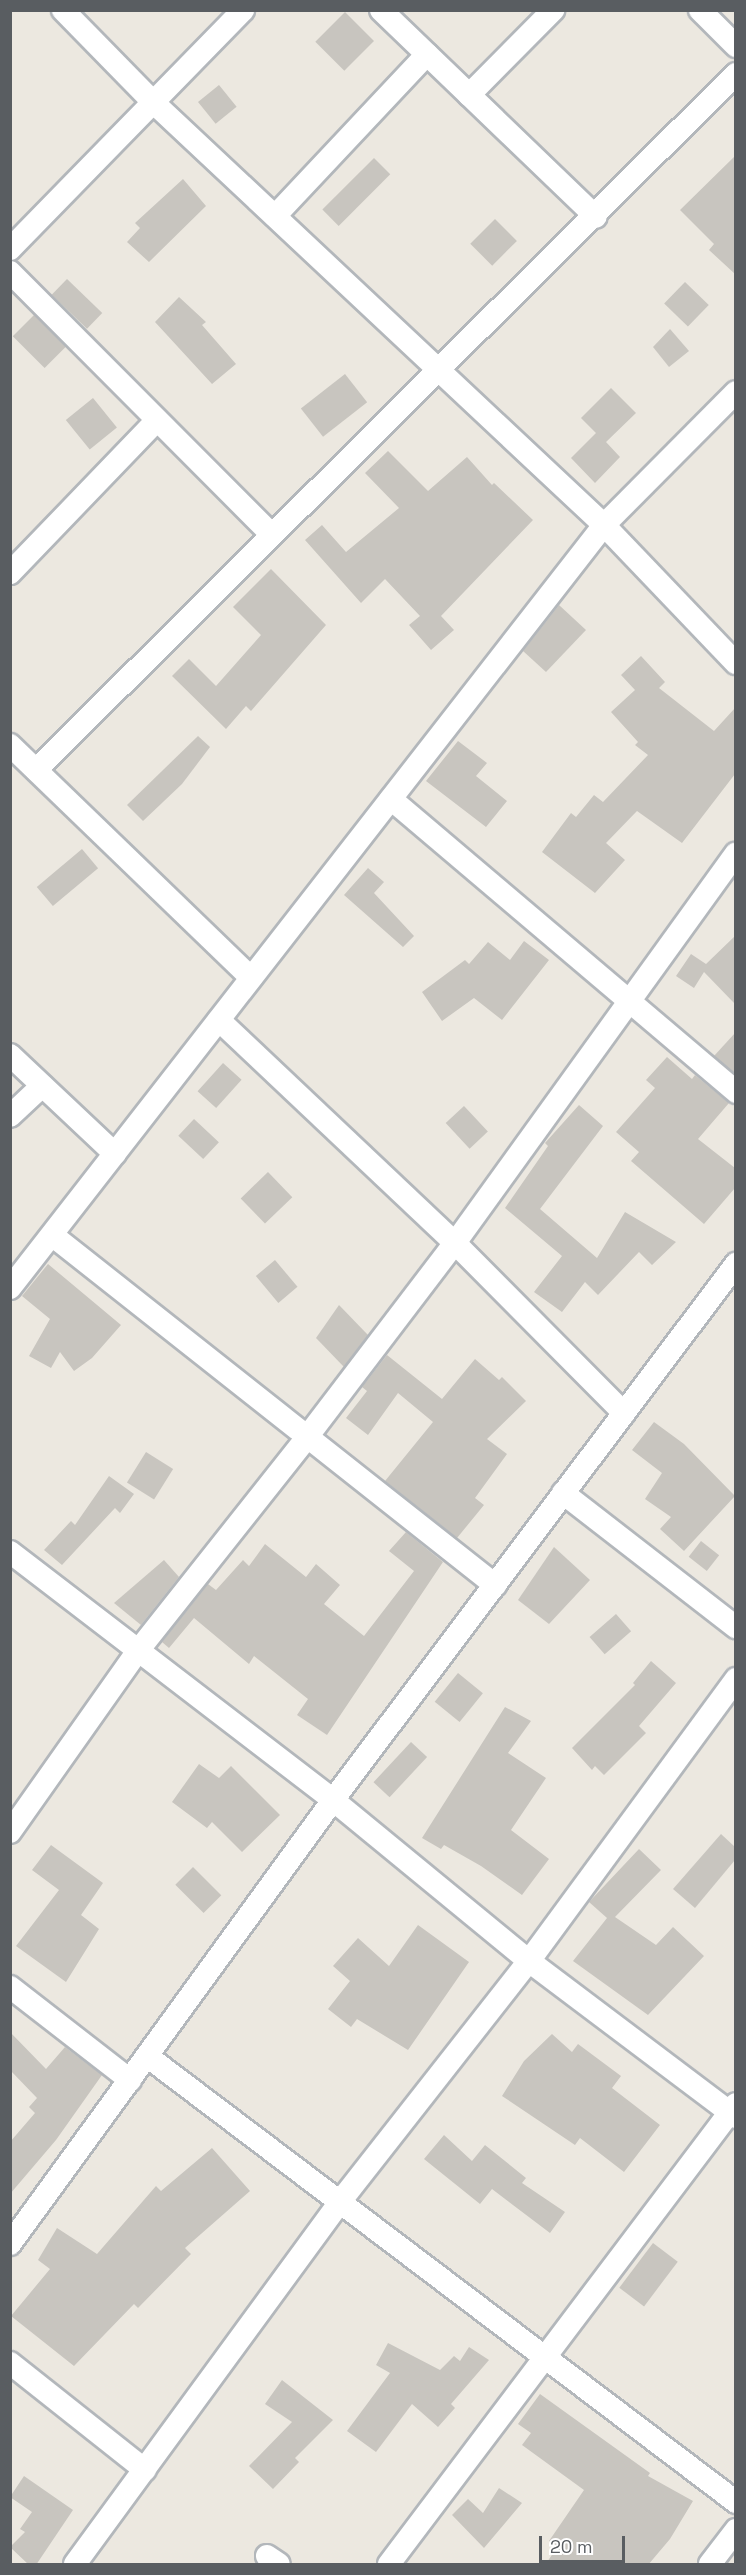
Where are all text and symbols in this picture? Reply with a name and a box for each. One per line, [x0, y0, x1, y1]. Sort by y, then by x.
scale bar [542, 2524, 628, 2562]
text: 20 m [550, 2535, 593, 2558]

